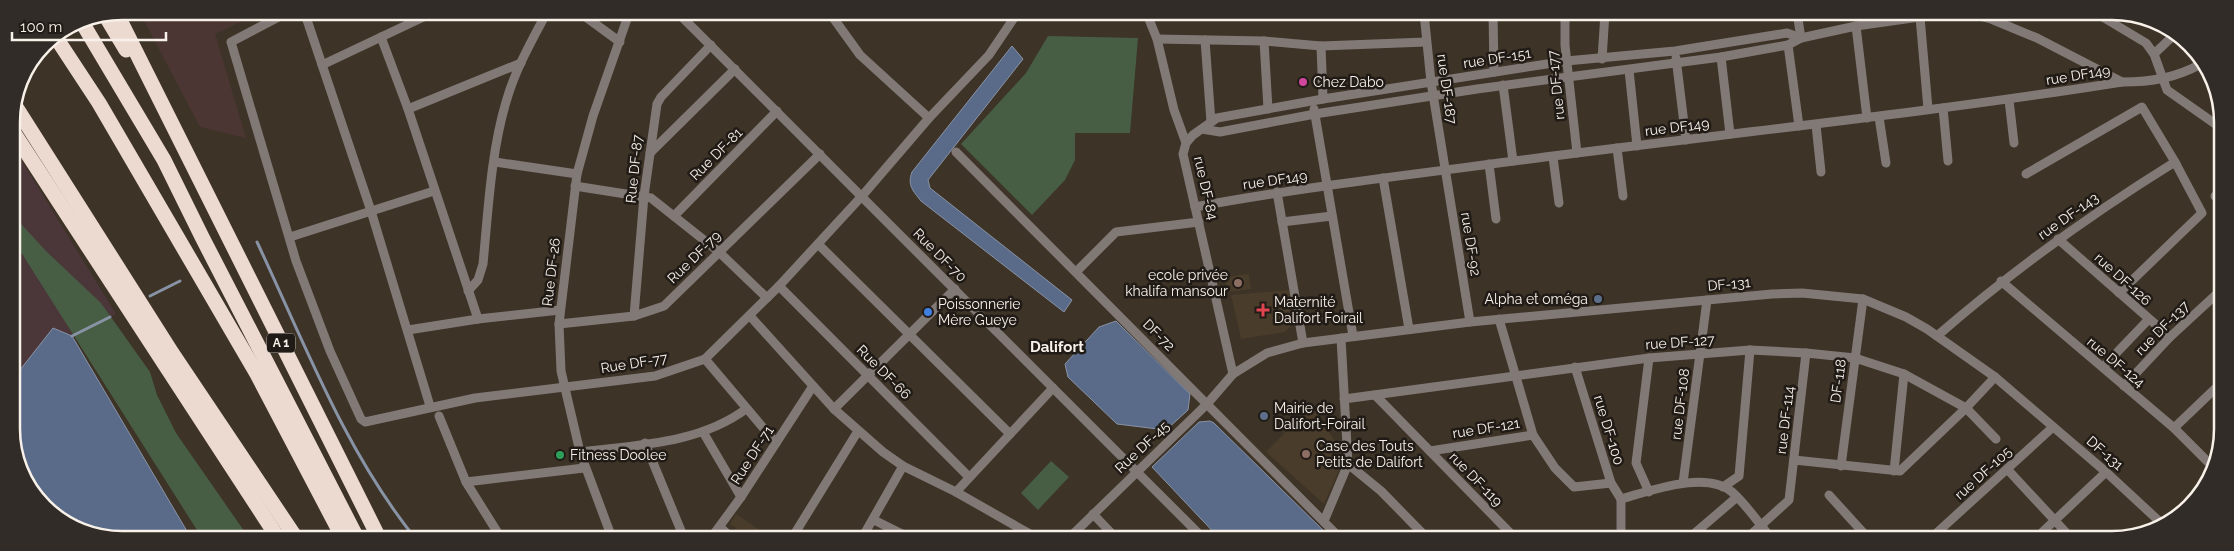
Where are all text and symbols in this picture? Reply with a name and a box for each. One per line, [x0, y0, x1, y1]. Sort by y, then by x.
scale bar [12, 10, 166, 42]
text: 100 m [20, 18, 62, 36]
street label: rue DF-151 [1462, 45, 1532, 71]
street label: rue DF-177 [1544, 49, 1568, 121]
street label: rue DF-187 [1434, 53, 1460, 126]
street label: rue DF149 [2045, 62, 2111, 88]
place label: Chez Dabo [1313, 74, 1384, 90]
marker: Chez Dabo [1297, 76, 1309, 88]
street label: rue DF149 [1644, 115, 1710, 139]
street label: Rue DF-81 [687, 125, 745, 183]
street label: Rue DF-87 [622, 133, 646, 204]
street label: rue DF-84 [1191, 155, 1221, 222]
street label: rue DF149 [1242, 168, 1308, 192]
street label: rue DF-143 [2035, 189, 2101, 243]
street label: rue DF-92 [1458, 211, 1484, 277]
street label: Rue DF-70 [910, 225, 970, 285]
street label: Rue DF-79 [664, 228, 724, 286]
street label: Rue DF-26 [539, 237, 563, 307]
street label: rue DF-126 [2091, 249, 2155, 309]
place label: ecole privée khalifa mansour [1125, 267, 1228, 299]
street label: DF-131 [1707, 274, 1751, 294]
marker: ecole privée khalifa mansour [1232, 277, 1244, 289]
place label: Alpha et oméga [1485, 291, 1588, 307]
marker: Alpha et oméga [1592, 293, 1604, 305]
place label: Maternité Dalifort Foirail [1274, 294, 1363, 326]
place label: Poissonnerie Mère Gueye [938, 296, 1021, 328]
street label: rue DF-137 [2132, 297, 2193, 358]
marker: Maternité Dalifort Foirail [1256, 303, 1270, 317]
marker: Poissonnerie Mère Gueye [922, 306, 934, 318]
street label: DF-72 [1140, 316, 1178, 354]
street label: rue DF-127 [1645, 332, 1716, 352]
road number: A 1 [267, 333, 295, 352]
street label: rue DF-124 [2084, 333, 2148, 391]
district label: Dalifort [1030, 338, 1084, 356]
street label: Rue DF-66 [854, 342, 914, 402]
street label: Rue DF-77 [599, 350, 669, 376]
street label: DF-118 [1827, 358, 1849, 404]
street label: rue DF-108 [1668, 367, 1692, 441]
street label: rue DF-114 [1773, 385, 1797, 455]
street label: rue DF-100 [1591, 393, 1627, 467]
place label: Mairie de Dalifort-Foirail [1274, 400, 1365, 432]
marker: Mairie de Dalifort-Foirail [1258, 410, 1270, 422]
street label: rue DF-121 [1451, 415, 1521, 441]
street label: Rue DF-45 [1112, 418, 1173, 476]
street label: Rue DF-71 [727, 423, 777, 487]
street label: DF-131 [2083, 433, 2127, 473]
place label: Case des Touts Petits de Dalifort [1316, 438, 1423, 470]
street label: rue DF-105 [1951, 443, 2015, 503]
place label: Fitness Doolee [570, 447, 666, 463]
marker: Case des Touts Petits de Dalifort [1300, 448, 1312, 460]
marker: Fitness Doolee [554, 449, 566, 461]
street label: rue DF-119 [1446, 449, 1506, 509]

